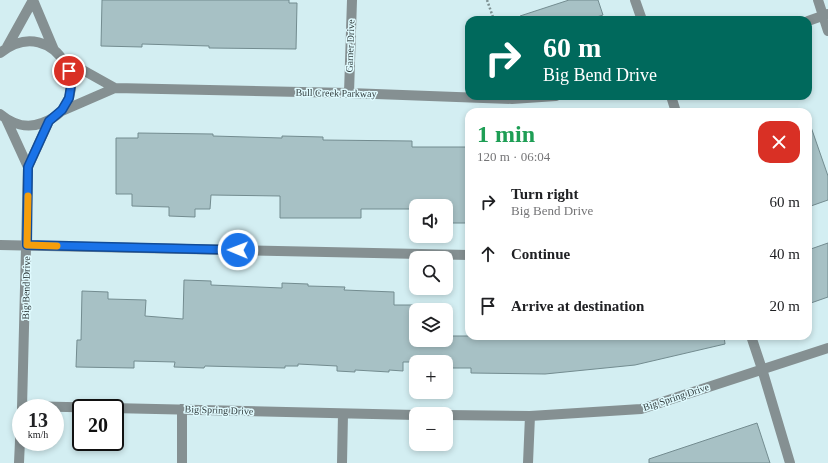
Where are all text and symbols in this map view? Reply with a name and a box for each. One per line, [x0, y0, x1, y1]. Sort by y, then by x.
street label: Garner Drive [344, 19, 356, 73]
icon: right [477, 32, 529, 84]
text: 60 m [543, 32, 601, 63]
pin [52, 54, 86, 88]
icon: arrive [58, 60, 80, 82]
text: Big Bend Drive [543, 65, 657, 85]
street label: Bull Creek Parkway [295, 87, 377, 99]
text: 1 min [477, 121, 535, 147]
button: close [758, 121, 800, 163]
text: 120 m · 06:04 [477, 149, 550, 164]
text: Turn right [511, 186, 578, 202]
icon: right [477, 191, 499, 213]
text: 60 m [770, 194, 800, 210]
map controls [409, 199, 453, 451]
button: sound [409, 199, 453, 243]
text: Big Bend Drive [511, 203, 593, 218]
position arrow [217, 229, 259, 271]
icon: ahead [477, 243, 499, 265]
text: Continue [511, 246, 570, 262]
text: 40 m [770, 246, 800, 262]
button: search [409, 251, 453, 295]
street label: Big Bend Drive [20, 256, 32, 320]
icon: arrive [477, 295, 499, 317]
text: Arrive at destination [511, 298, 644, 314]
text: 20 m [770, 298, 800, 314]
button: layers [409, 303, 453, 347]
button: + [409, 355, 453, 399]
street label: Big Spring Drive [642, 381, 711, 413]
speed limit sign: 20 [72, 399, 124, 451]
street label: Big Spring Drive [184, 403, 254, 417]
button: − [409, 407, 453, 451]
text: 13 [28, 409, 48, 431]
text: km/h [28, 429, 48, 440]

